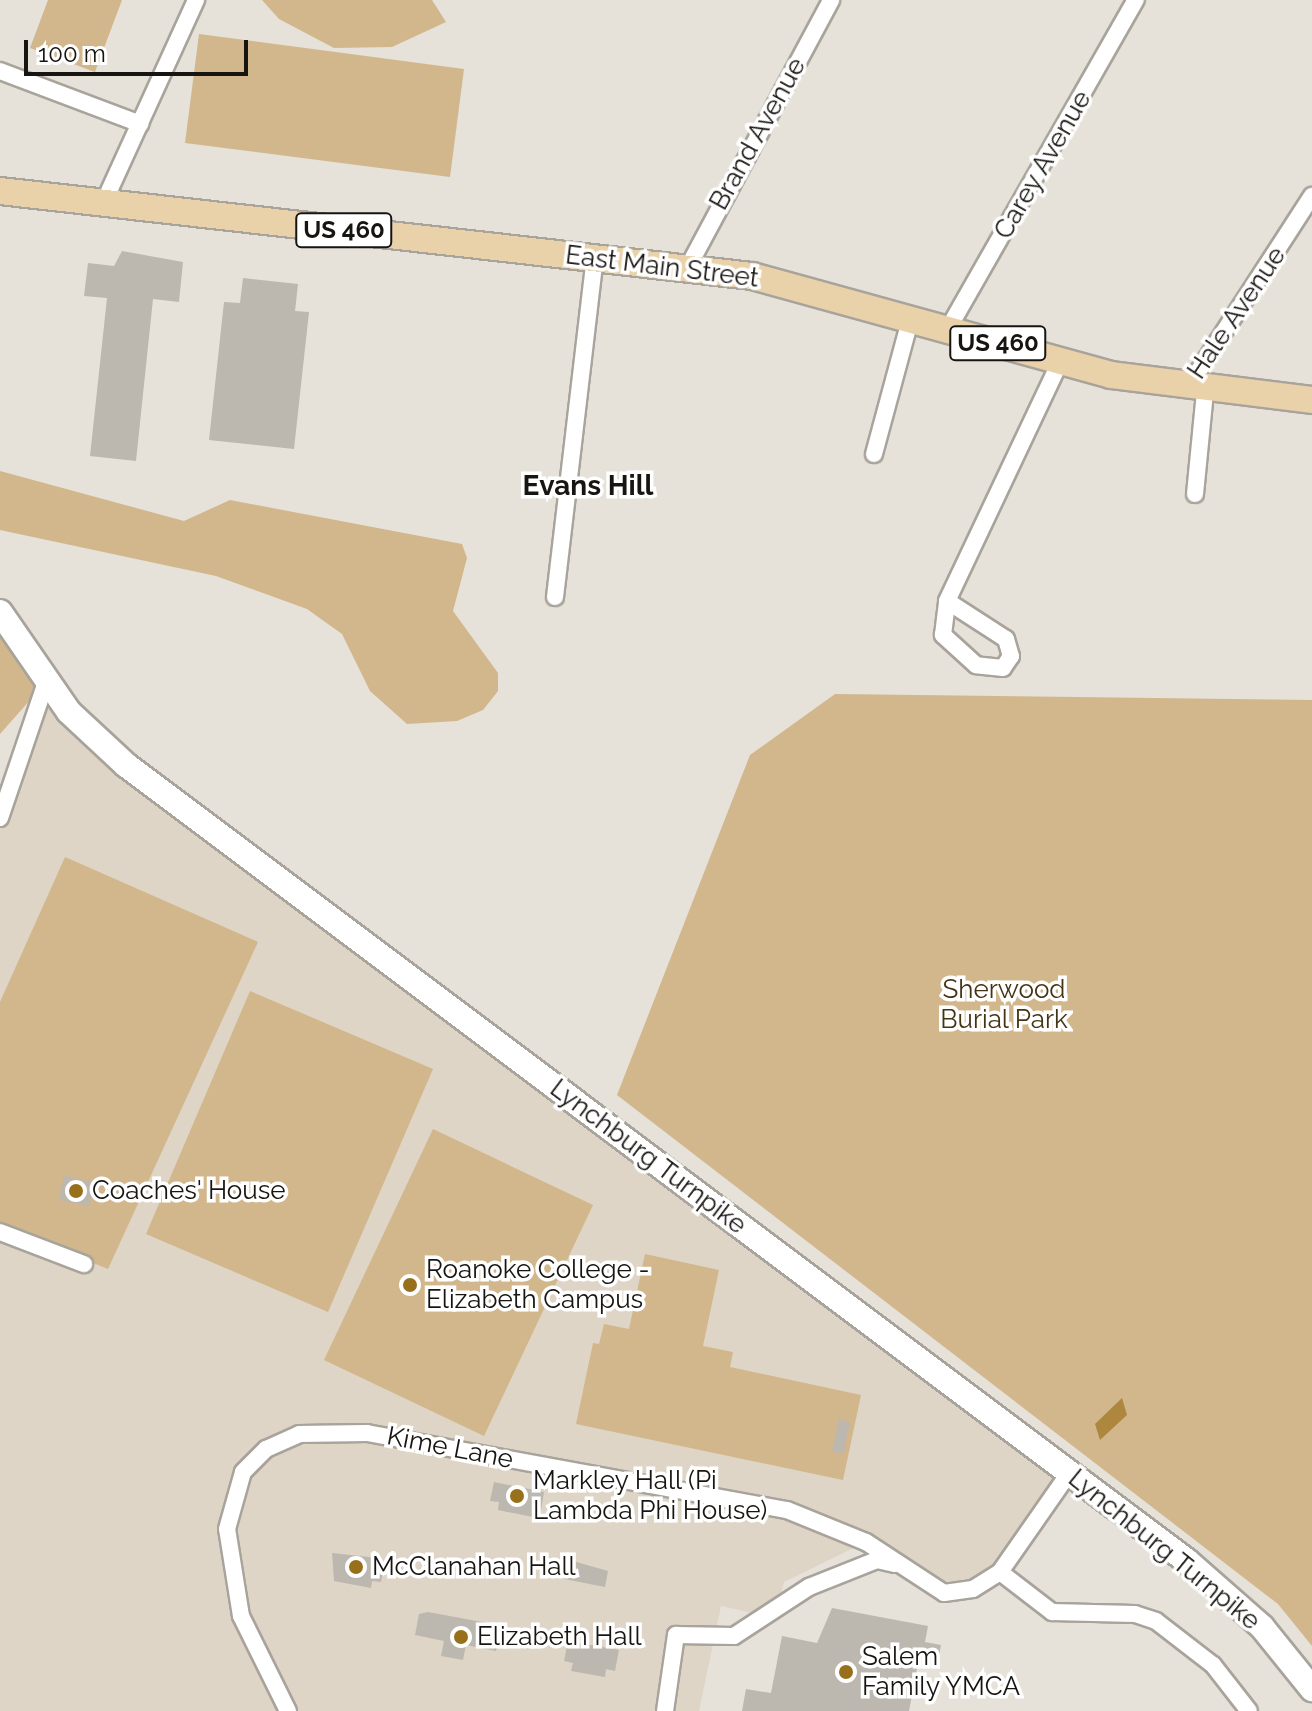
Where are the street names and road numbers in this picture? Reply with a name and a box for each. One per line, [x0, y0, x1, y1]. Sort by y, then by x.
street label: Brand Avenue [703, 52, 813, 216]
street label: Carey Avenue [988, 85, 1098, 245]
road number: US 460 [294, 210, 394, 250]
street label: East Main Street [564, 240, 760, 294]
street label: Hale Avenue [1181, 241, 1293, 385]
road number: US 460 [948, 323, 1048, 363]
street label: Lynchburg Turnpike [544, 1073, 752, 1241]
street label: Kime Lane [384, 1420, 516, 1476]
street label: Lynchburg Turnpike [1062, 1463, 1266, 1637]

